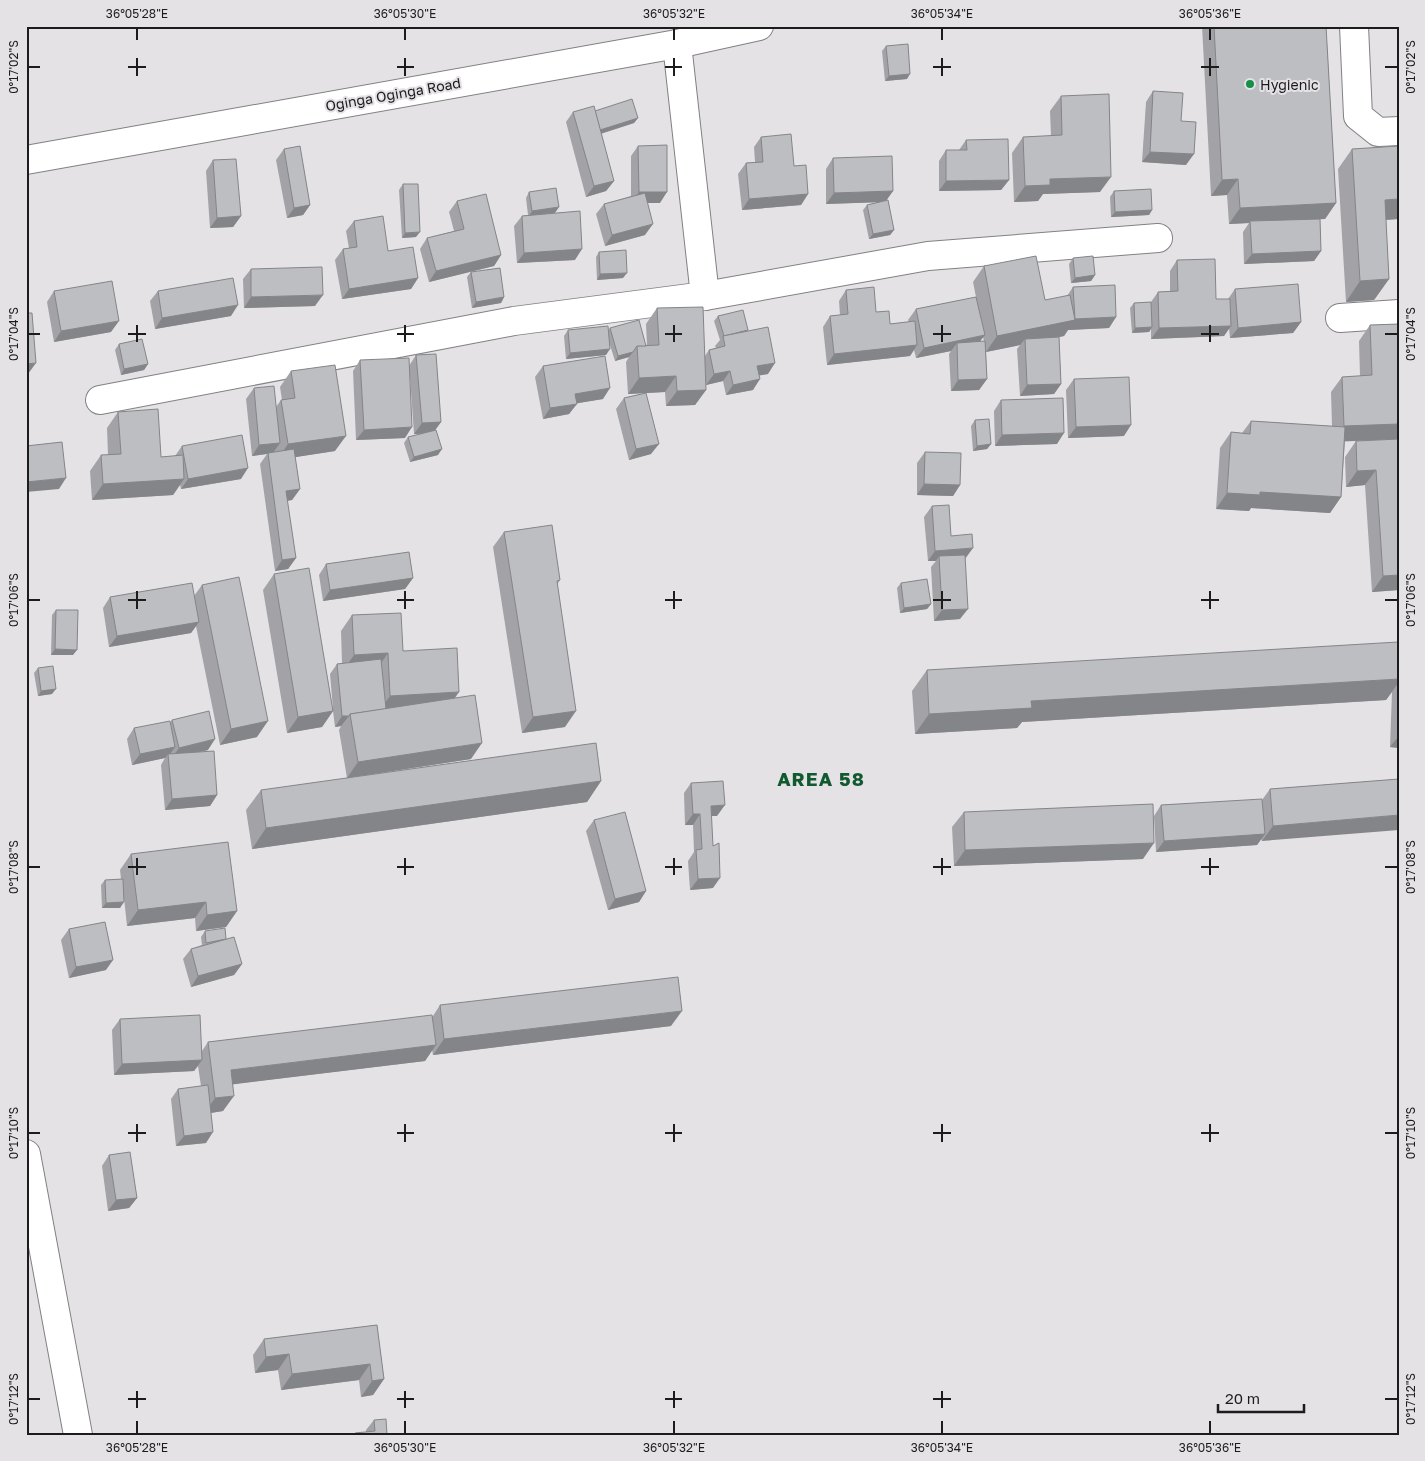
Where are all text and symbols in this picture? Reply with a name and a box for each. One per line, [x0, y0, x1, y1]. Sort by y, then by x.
text: 36°05'28"E [106, 6, 168, 21]
text: 36°05'30"E [374, 6, 436, 21]
text: 36°05'32"E [643, 6, 705, 21]
text: 36°05'34"E [911, 6, 973, 21]
text: 36°05'36"E [1179, 6, 1241, 21]
text: 0°17'02"S [6, 40, 21, 94]
text: 0°17'02"S [1403, 40, 1418, 94]
street label: Oginga Oginga Road [324, 74, 462, 114]
place label: Hygienic [1260, 76, 1319, 93]
marker: Hygienic [1244, 78, 1256, 90]
text: 0°17'04"S [6, 307, 21, 361]
text: 0°17'04"S [1403, 307, 1418, 361]
text: 0°17'06"S [6, 573, 21, 627]
text: 0°17'06"S [1403, 573, 1418, 627]
district label: AREA 58 [777, 767, 865, 790]
text: 0°17'08"S [6, 840, 21, 894]
text: 0°17'08"S [1403, 840, 1418, 894]
text: 0°17'10"S [6, 1106, 21, 1159]
text: 0°17'10"S [1403, 1106, 1418, 1159]
text: 0°17'12"S [6, 1373, 21, 1425]
text: 0°17'12"S [1403, 1373, 1418, 1425]
scale bar [1218, 1381, 1304, 1413]
text: 20 m [1225, 1389, 1260, 1407]
text: 36°05'28"E [106, 1440, 168, 1455]
text: 36°05'30"E [374, 1440, 436, 1455]
text: 36°05'32"E [643, 1440, 705, 1455]
text: 36°05'34"E [911, 1440, 973, 1455]
text: 36°05'36"E [1179, 1440, 1241, 1455]

